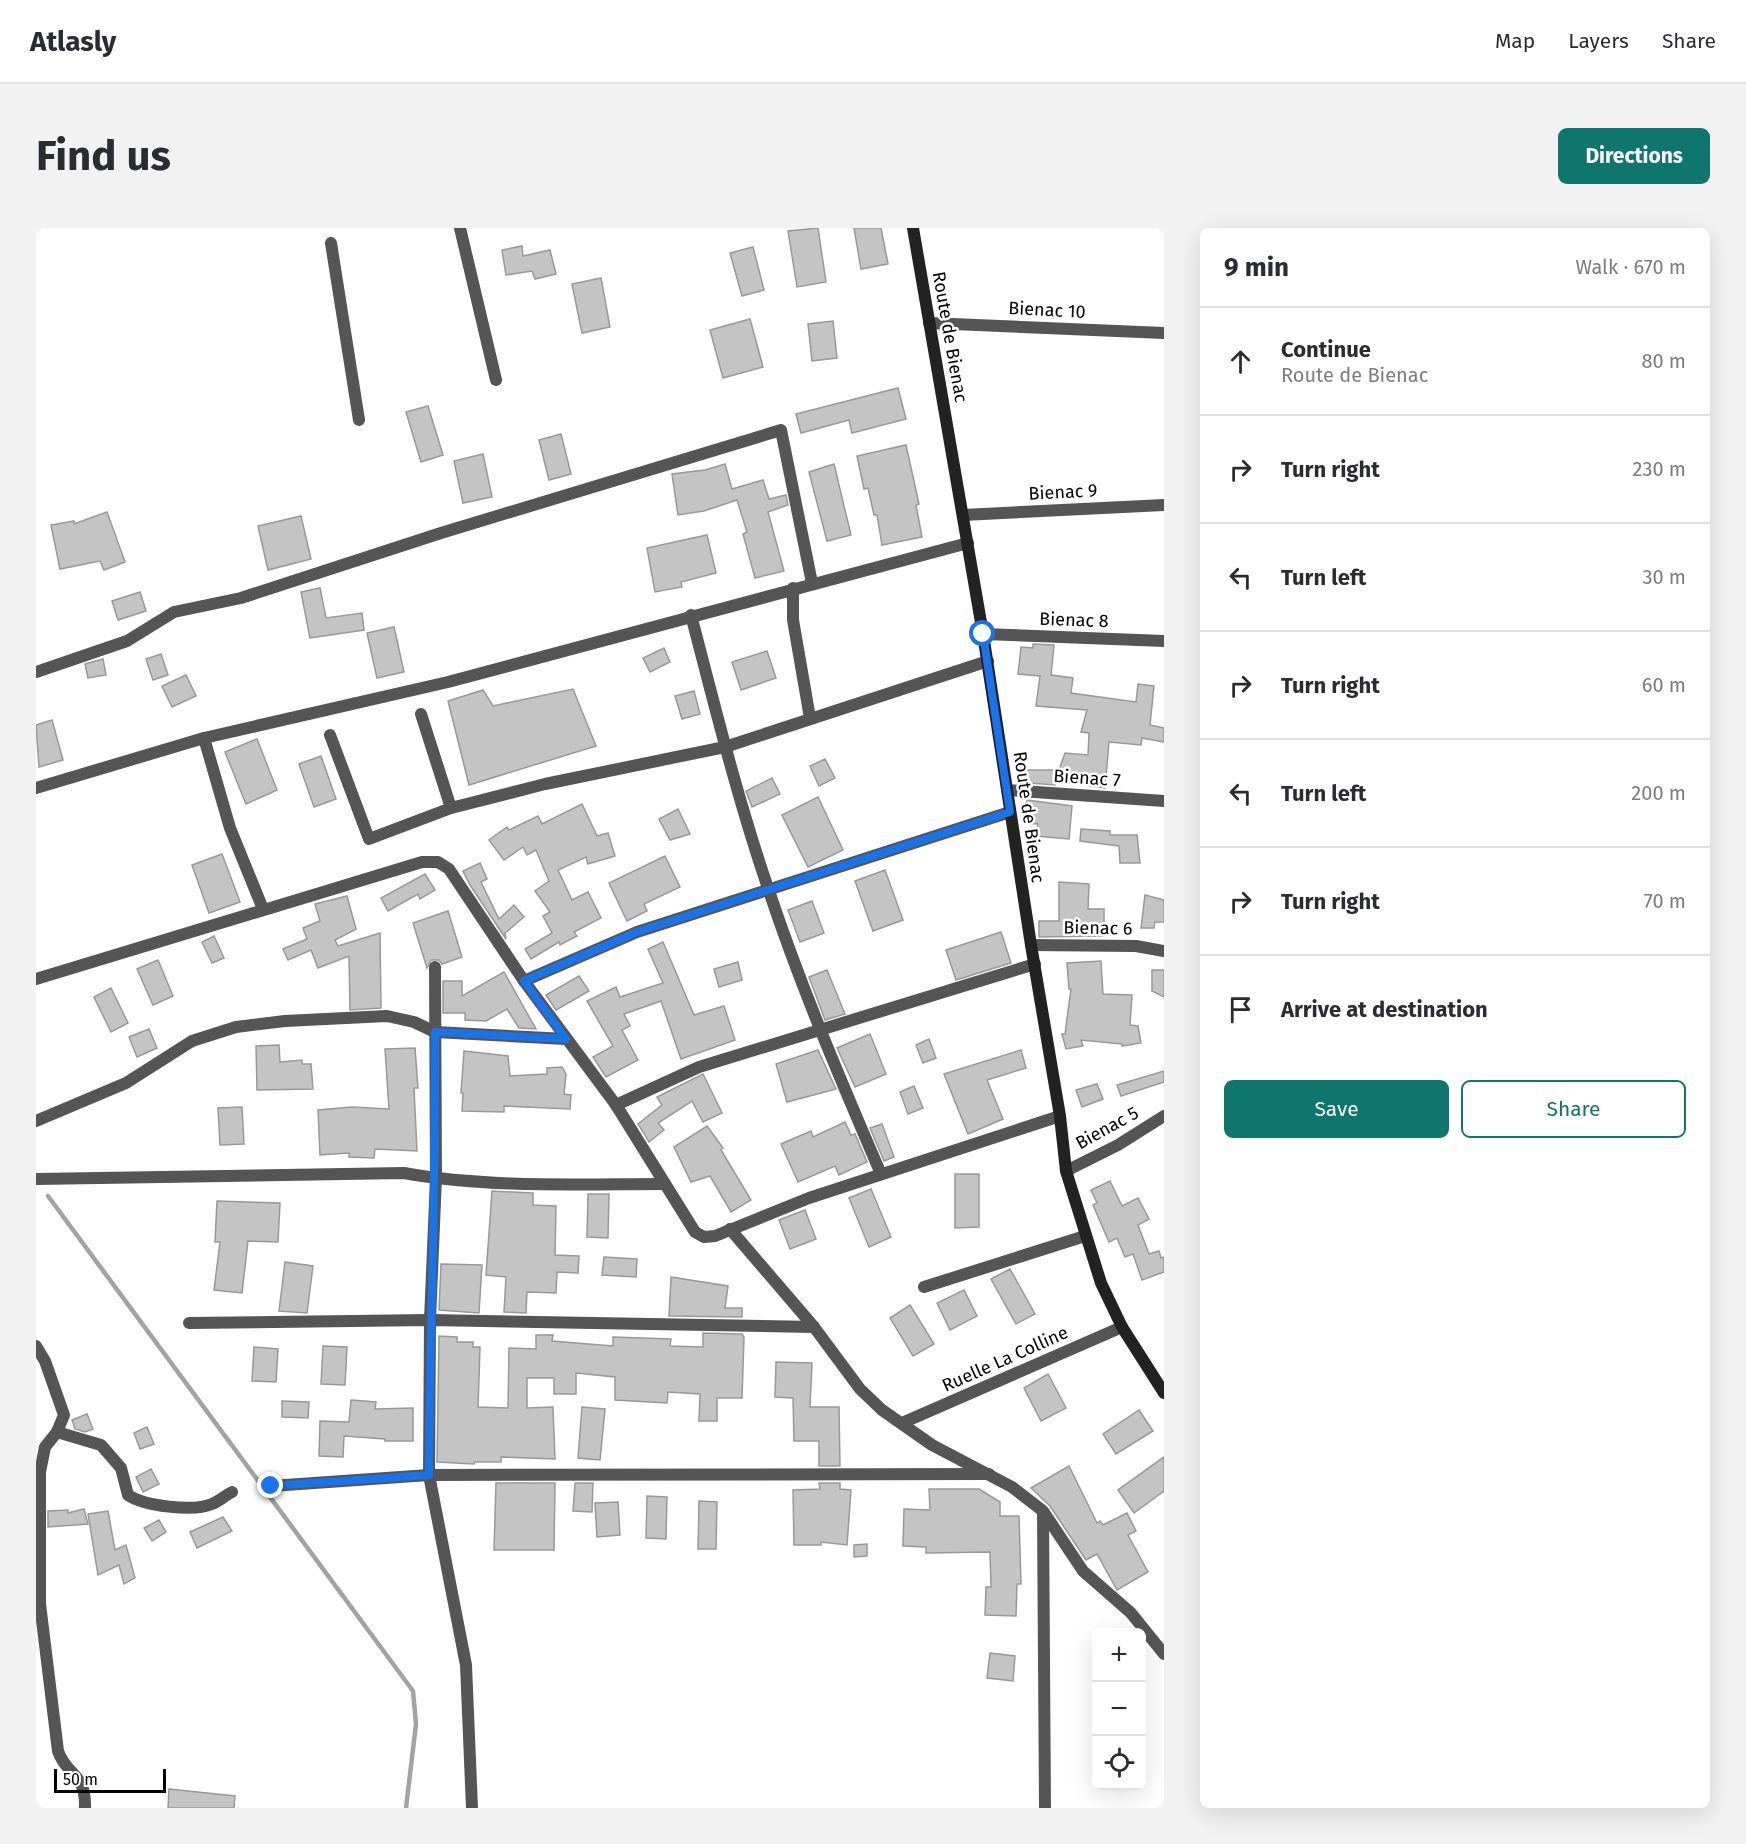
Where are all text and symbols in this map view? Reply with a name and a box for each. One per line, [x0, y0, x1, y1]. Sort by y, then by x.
text: Atlasly [30, 25, 116, 58]
text: Map [1495, 28, 1535, 54]
text: Layers [1568, 28, 1629, 54]
text: Share [1662, 28, 1716, 54]
button: Directions [1558, 128, 1710, 184]
text: Find us [36, 131, 171, 181]
text: 9 min [1224, 252, 1289, 283]
text: Walk · 670 m [1576, 255, 1686, 279]
street label: Route de Bienac [928, 270, 972, 405]
street label: Bienac 10 [1008, 297, 1086, 323]
text: Continue [1281, 336, 1371, 363]
icon: ahead [1224, 345, 1257, 378]
text: 80 m [1641, 349, 1686, 373]
text: Route de Bienac [1281, 363, 1428, 387]
icon: right [1224, 453, 1257, 486]
text: Turn right [1281, 456, 1380, 483]
text: 230 m [1633, 457, 1686, 481]
street label: Bienac 9 [1028, 479, 1098, 505]
icon: left [1224, 561, 1257, 594]
text: Turn left [1281, 564, 1366, 591]
text: 30 m [1642, 565, 1686, 589]
street label: Bienac 8 [1039, 608, 1109, 632]
route start [969, 620, 995, 646]
icon: right [1224, 669, 1257, 702]
text: Turn right [1281, 672, 1380, 699]
text: 60 m [1642, 673, 1686, 697]
street label: Route de Bienac [1009, 750, 1049, 885]
street label: Bienac 7 [1053, 765, 1121, 791]
icon: left [1224, 777, 1257, 810]
text: Turn left [1281, 780, 1366, 807]
text: 200 m [1631, 781, 1686, 805]
icon: right [1224, 885, 1257, 918]
text: Turn right [1281, 888, 1380, 915]
text: 70 m [1644, 889, 1686, 913]
street label: Bienac 6 [1063, 916, 1133, 940]
icon: arrive [1224, 993, 1257, 1026]
text: Arrive at destination [1281, 996, 1488, 1023]
button: Save [1224, 1080, 1449, 1138]
button: Share [1461, 1080, 1686, 1138]
street label: Bienac 5 [1072, 1102, 1142, 1154]
street label: Ruelle La Colline [939, 1321, 1071, 1397]
route end [257, 1472, 283, 1498]
map controls [1092, 1628, 1146, 1790]
button: + [1092, 1628, 1146, 1682]
button: − [1092, 1682, 1146, 1736]
button: locate [1092, 1736, 1146, 1790]
scale bar [54, 1766, 166, 1794]
text: 50 m [63, 1770, 98, 1789]

